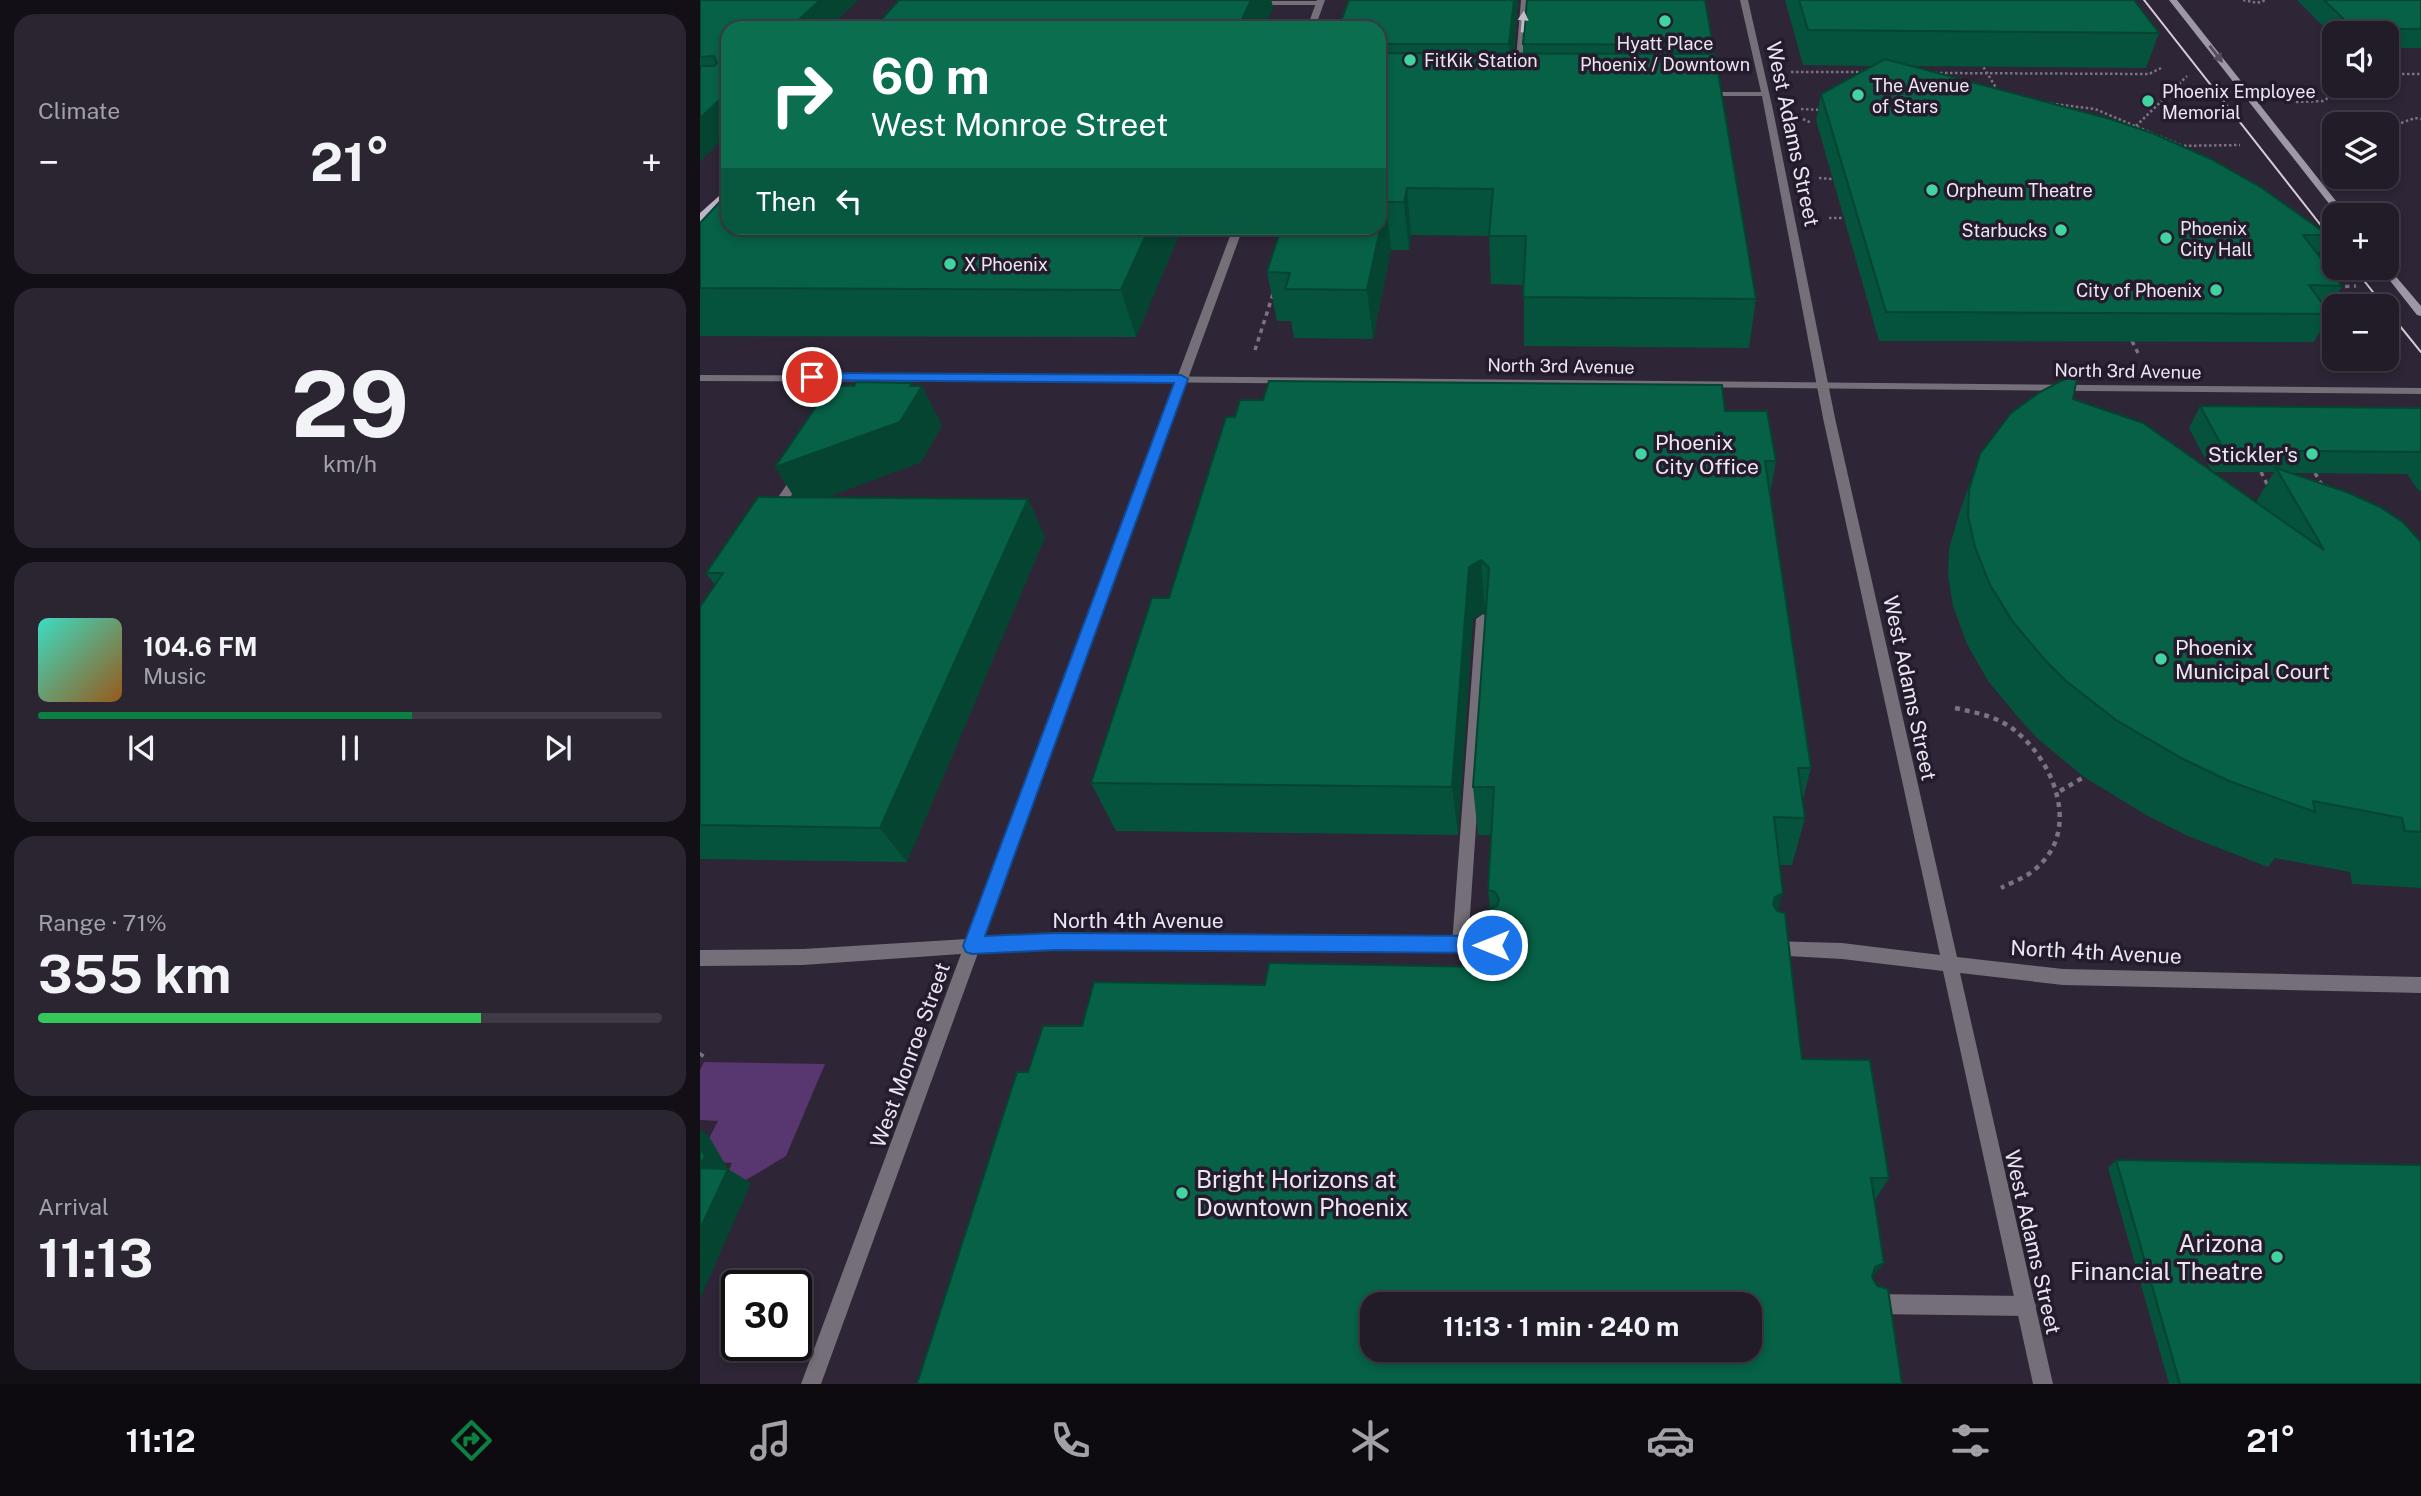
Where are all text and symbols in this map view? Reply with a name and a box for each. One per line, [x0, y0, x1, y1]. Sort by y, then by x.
one-way arrow [1518, 11, 1529, 33]
marker: Hyatt Place Phoenix / Downtown [1657, 13, 1673, 29]
map controls [2322, 21, 2399, 371]
button: sound [2322, 21, 2399, 98]
place label: Hyatt Place Phoenix / Downtown [1580, 33, 1750, 75]
street label: West Adams Street [1761, 39, 1825, 229]
one-way arrow [2208, 44, 2223, 62]
text: 60 m [871, 47, 990, 105]
icon: right [756, 49, 847, 140]
place label: FitKik Station [1424, 50, 1538, 71]
marker: FitKik Station [1402, 52, 1418, 68]
place label: The Avenue of Stars [1872, 75, 1969, 117]
place label: Phoenix Employee Memorial [2162, 81, 2316, 123]
marker: The Avenue of Stars [1850, 87, 1866, 103]
marker: Phoenix Employee Memorial [2140, 93, 2156, 109]
text: Climate [38, 97, 120, 124]
text: West Monroe Street [871, 106, 1168, 143]
button: layers [2322, 112, 2399, 189]
text: 21° [310, 132, 390, 193]
text: − [38, 140, 59, 185]
text: + [641, 140, 662, 185]
place label: Orpheum Theatre [1946, 180, 2093, 201]
icon: left [830, 182, 868, 220]
marker: Orpheum Theatre [1924, 182, 1940, 198]
text: Then [756, 186, 816, 217]
button: + [2322, 203, 2399, 280]
place label: Phoenix City Hall [2180, 218, 2252, 260]
place label: Starbucks [1962, 220, 2047, 241]
marker: Starbucks [2053, 222, 2069, 238]
marker: Phoenix City Hall [2158, 230, 2174, 246]
place label: X Phoenix [964, 254, 1048, 275]
marker: X Phoenix [942, 256, 958, 272]
place label: City of Phoenix [2076, 280, 2202, 301]
marker: City of Phoenix [2208, 282, 2224, 298]
button: − [2322, 294, 2399, 371]
pin [782, 347, 842, 407]
text: 29 [291, 351, 409, 457]
street label: North 3rd Avenue [1487, 354, 1635, 378]
icon: arrive [793, 358, 831, 396]
street label: North 3rd Avenue [2054, 359, 2202, 383]
place label: Phoenix City Office [1655, 430, 1759, 479]
place label: Stickler's [2208, 442, 2298, 467]
marker: Phoenix City Office [1633, 446, 1649, 462]
marker: Stickler's [2304, 446, 2320, 462]
text: km/h [323, 450, 377, 477]
street label: West Adams Street [1878, 593, 1942, 783]
text: 104.6 FM [143, 631, 258, 662]
place label: Phoenix Municipal Court [2175, 635, 2330, 684]
marker: Phoenix Municipal Court [2153, 651, 2169, 667]
text: Music [143, 662, 207, 689]
icon: previous [123, 729, 161, 767]
icon: pause [331, 729, 369, 767]
icon: next [539, 729, 577, 767]
street label: North 4th Avenue [1052, 908, 1224, 933]
position arrow [1455, 908, 1529, 982]
text: Range · 71% [38, 909, 167, 936]
street label: North 4th Avenue [2010, 935, 2182, 969]
text: 355 km [38, 944, 231, 1005]
street label: West Monroe Street [865, 959, 955, 1151]
street label: West Adams Street [2000, 1147, 2066, 1337]
place label: Bright Horizons at Downtown Phoenix [1196, 1165, 1409, 1221]
marker: Bright Horizons at Downtown Phoenix [1174, 1185, 1190, 1201]
text: Arrival [38, 1193, 109, 1220]
text: 11:13 [38, 1228, 153, 1289]
place label: Arizona Financial Theatre [2070, 1229, 2263, 1285]
marker: Arizona Financial Theatre [2269, 1249, 2285, 1265]
speed limit sign: 30 [721, 1270, 812, 1361]
text: 11:13 · 1 min · 240 m [1443, 1311, 1679, 1342]
icon: directions [447, 1416, 496, 1465]
icon: music [746, 1416, 795, 1465]
icon: phone [1046, 1416, 1095, 1465]
icon: climate [1346, 1416, 1395, 1465]
icon: car [1646, 1416, 1695, 1465]
icon: filters [1946, 1416, 1995, 1465]
text: 11:12 [125, 1422, 196, 1459]
text: 21° [2246, 1422, 2296, 1459]

